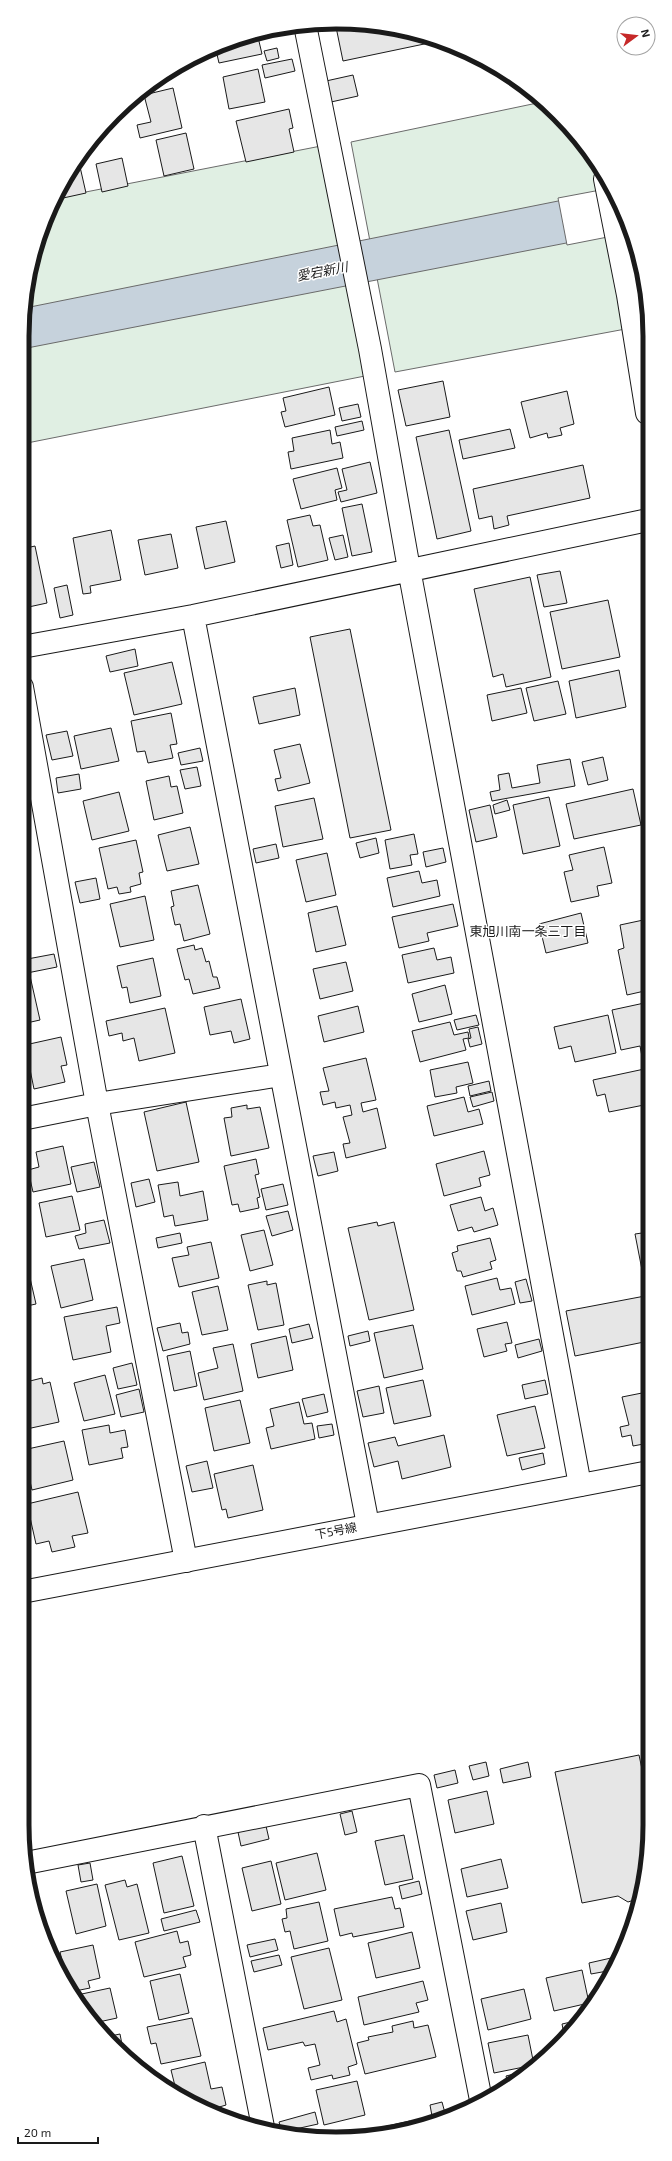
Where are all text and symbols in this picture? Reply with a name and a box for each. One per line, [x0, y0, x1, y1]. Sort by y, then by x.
north arrow [616, 16, 656, 56]
text: N [639, 28, 653, 39]
water label: 愛宕新川 [295, 258, 351, 284]
district label: 東旭川南一条三丁目 [469, 923, 587, 939]
street label: 下5号線 [314, 1519, 358, 1541]
scale bar [18, 2119, 98, 2145]
text: 20 m [24, 2125, 51, 2139]

